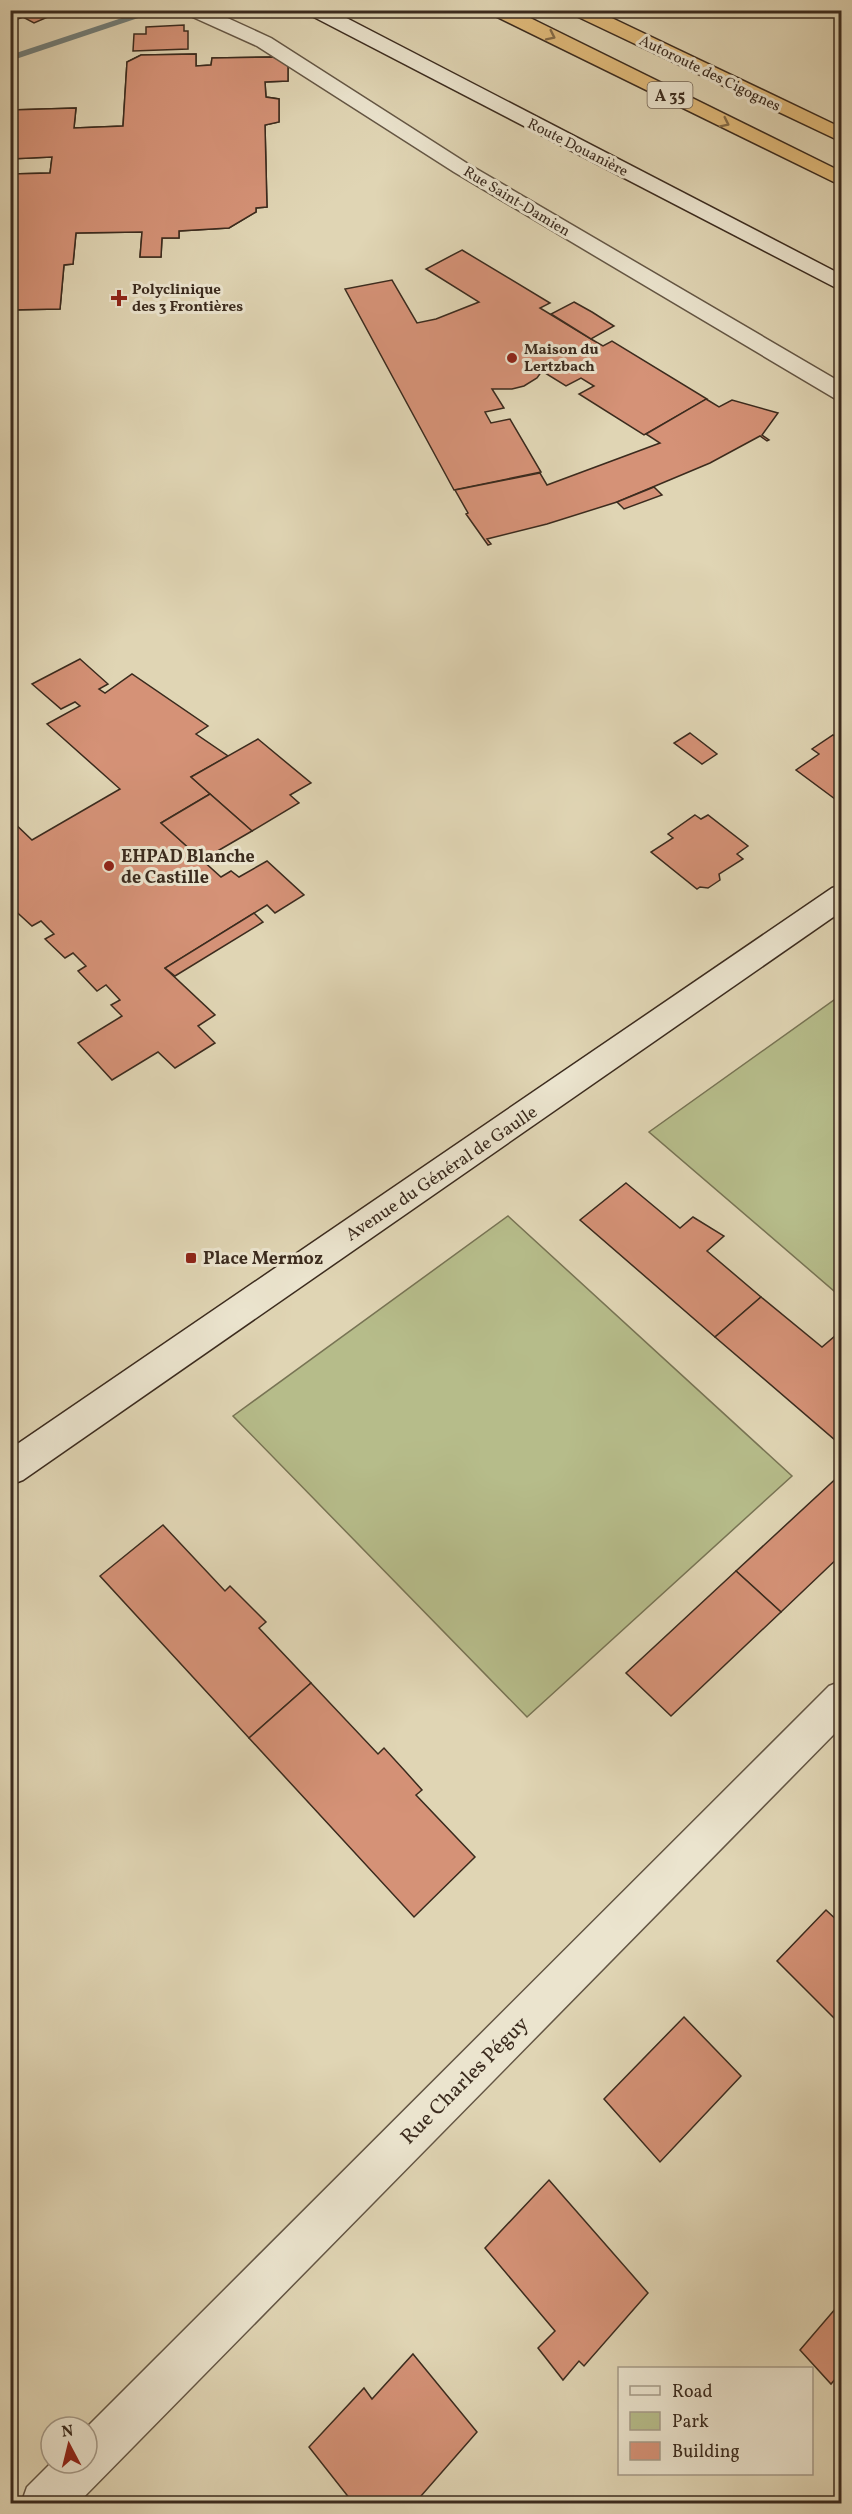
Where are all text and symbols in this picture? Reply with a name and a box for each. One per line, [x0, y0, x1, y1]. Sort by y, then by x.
one-way arrow [544, 29, 555, 41]
street label: Autoroute des Cigognes [635, 31, 784, 118]
road number: A 35 [648, 82, 692, 108]
street label: Route Douanière [523, 114, 631, 183]
one-way arrow [719, 115, 730, 127]
street label: Rue Saint-Damien [459, 162, 574, 242]
place label: Polyclinique des 3 Frontières [132, 280, 243, 318]
marker: Polyclinique des 3 Frontières [110, 289, 128, 307]
place label: Maison du Lertzbach [524, 340, 599, 378]
marker: Maison du Lertzbach [505, 351, 519, 365]
place label: EHPAD Blanche de Castille [121, 845, 255, 891]
marker: EHPAD Blanche de Castille [102, 859, 116, 873]
street label: Avenue du Général de Gaulle [341, 1100, 543, 1248]
place label: Place Mermoz [203, 1247, 323, 1272]
marker: Place Mermoz [184, 1251, 198, 1265]
street label: Rue Charles Péguy [395, 2010, 536, 2152]
legend [618, 2367, 813, 2475]
text: Road [672, 2380, 713, 2405]
text: Park [672, 2410, 709, 2435]
north arrow [39, 2415, 99, 2475]
text: N [60, 2420, 75, 2444]
text: Building [672, 2440, 740, 2465]

